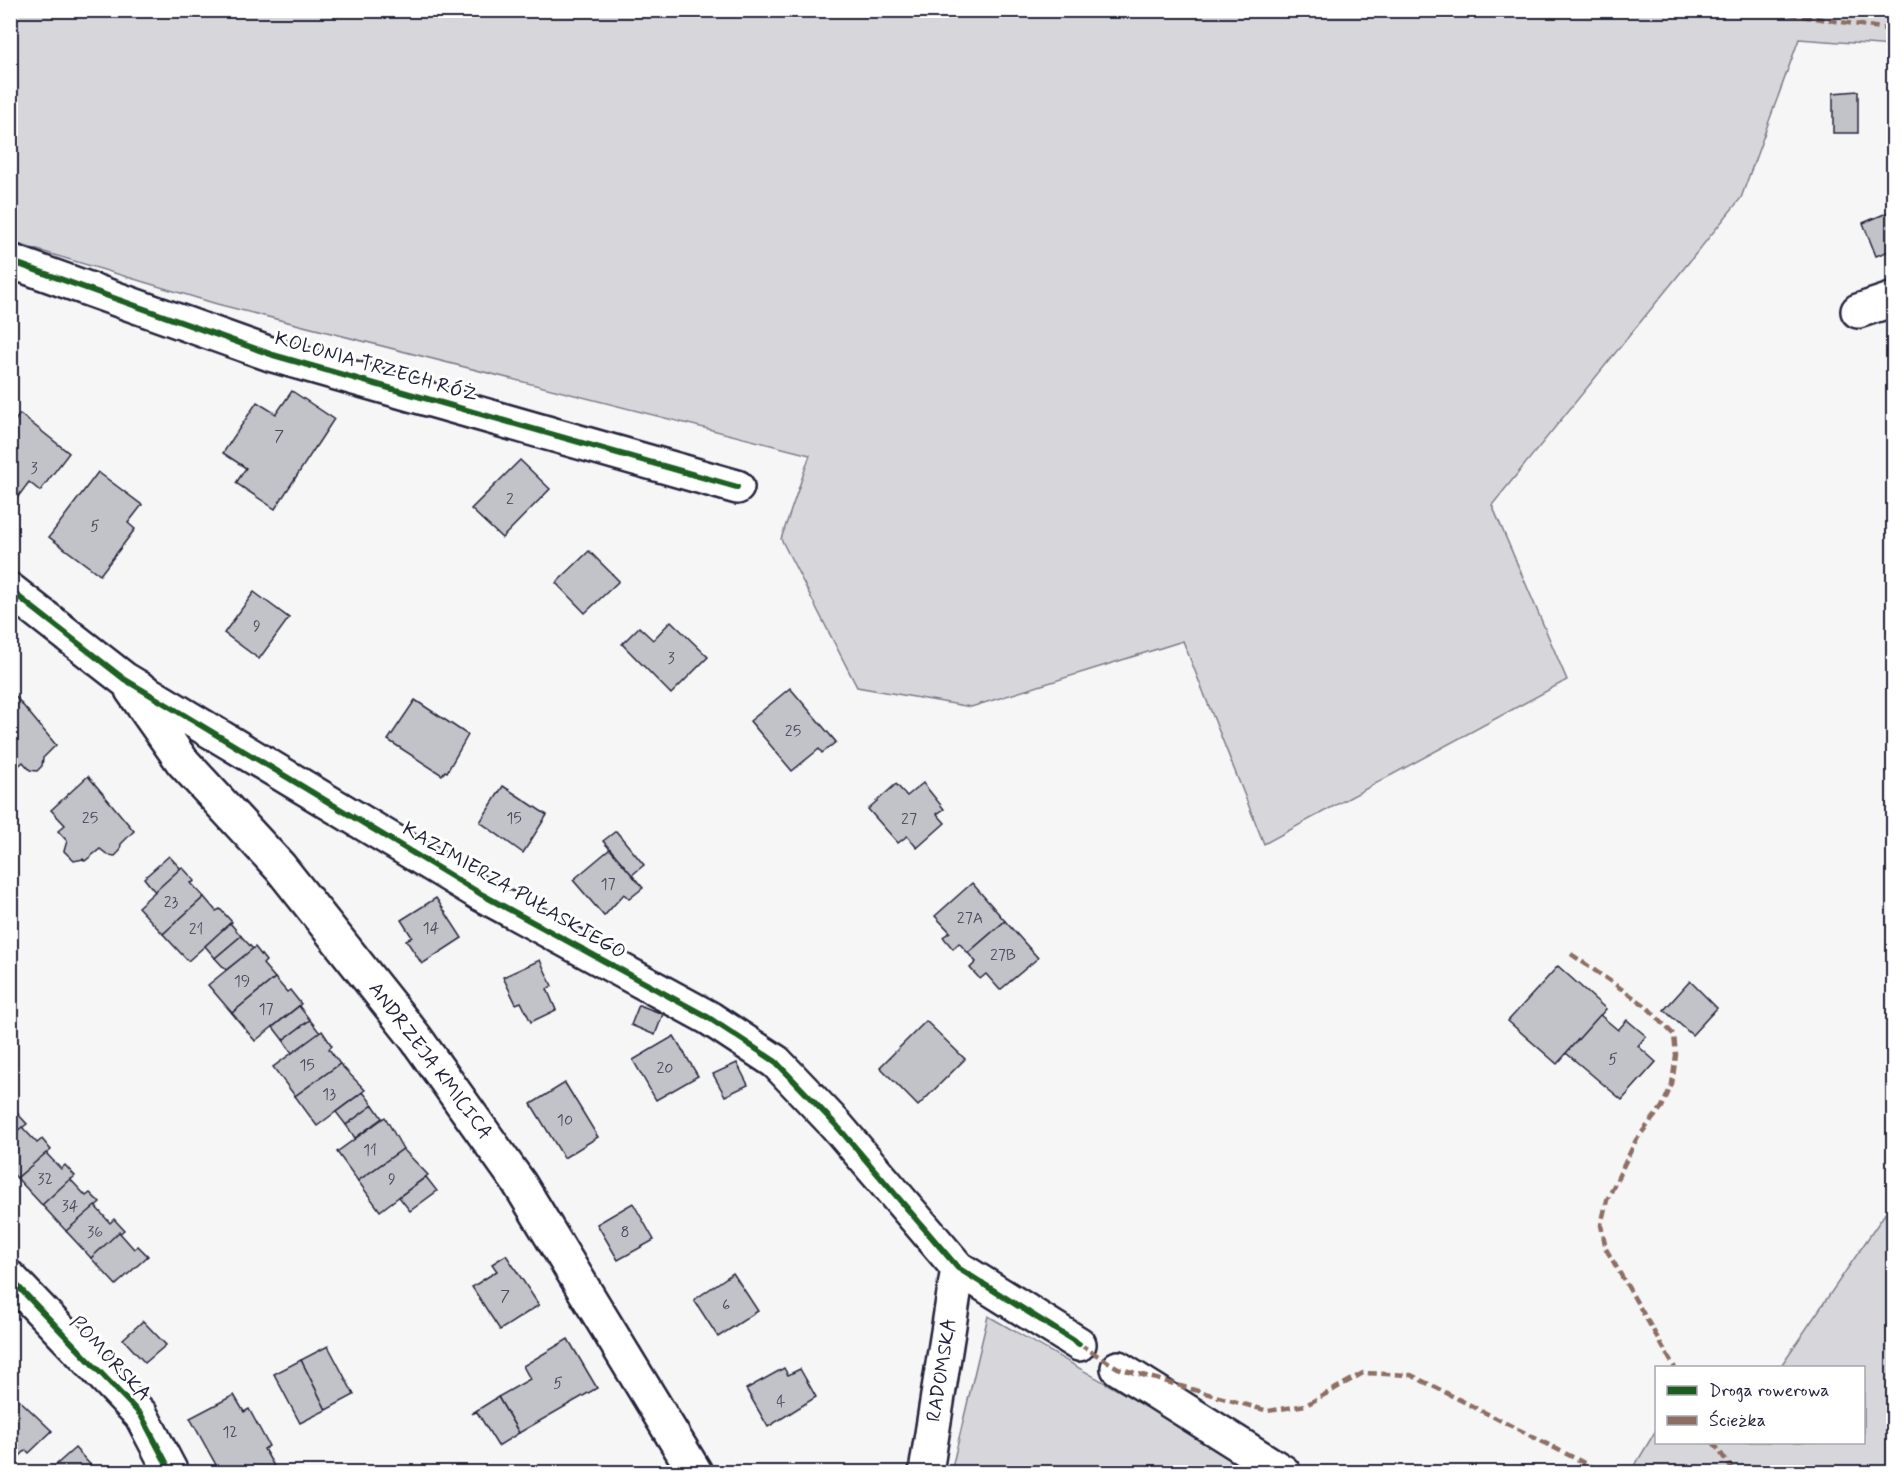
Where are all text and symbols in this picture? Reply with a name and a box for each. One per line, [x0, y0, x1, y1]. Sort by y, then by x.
street label: KOLONIA TRZECH RÓŻ [272, 325, 480, 409]
house number: 7 [274, 426, 284, 447]
house number: 3 [30, 458, 38, 479]
house number: 2 [506, 489, 514, 510]
house number: 5 [90, 516, 100, 537]
house number: 9 [253, 616, 261, 637]
house number: 3 [667, 648, 675, 669]
house number: 25 [785, 721, 801, 742]
house number: 25 [82, 808, 98, 829]
house number: 15 [506, 808, 522, 829]
house number: 27 [901, 809, 917, 830]
street label: KAZIMIERZA PUŁASKIEGO [397, 816, 631, 966]
house number: 17 [600, 874, 616, 895]
house number: 23 [164, 892, 179, 913]
house number: 27A [957, 908, 983, 929]
house number: 14 [423, 918, 440, 939]
house number: 21 [189, 919, 203, 940]
house number: 27B [990, 945, 1016, 966]
house number: 19 [234, 971, 250, 992]
street label: ANDRZEJA KMICICA [362, 977, 498, 1145]
house number: 17 [258, 999, 274, 1020]
house number: 5 [1608, 1049, 1618, 1070]
house number: 15 [299, 1055, 315, 1076]
house number: 20 [657, 1058, 674, 1079]
house number: 13 [322, 1084, 336, 1105]
house number: 10 [557, 1110, 573, 1131]
house number: 11 [363, 1140, 377, 1161]
house number: 32 [37, 1169, 53, 1190]
house number: 9 [388, 1169, 396, 1190]
house number: 34 [62, 1196, 79, 1217]
house number: 36 [87, 1222, 103, 1243]
house number: 8 [620, 1222, 630, 1243]
house number: 7 [500, 1286, 510, 1307]
house number: 6 [722, 1295, 730, 1316]
street label: POMORSKA [63, 1310, 157, 1408]
street label: RADOMSKA [920, 1316, 964, 1424]
legend [1655, 1366, 1865, 1444]
house number: 5 [553, 1373, 563, 1394]
text: Droga rowerowa [1709, 1379, 1829, 1403]
house number: 4 [776, 1391, 786, 1412]
text: Ścieżka [1709, 1409, 1766, 1433]
house number: 12 [222, 1422, 238, 1443]

